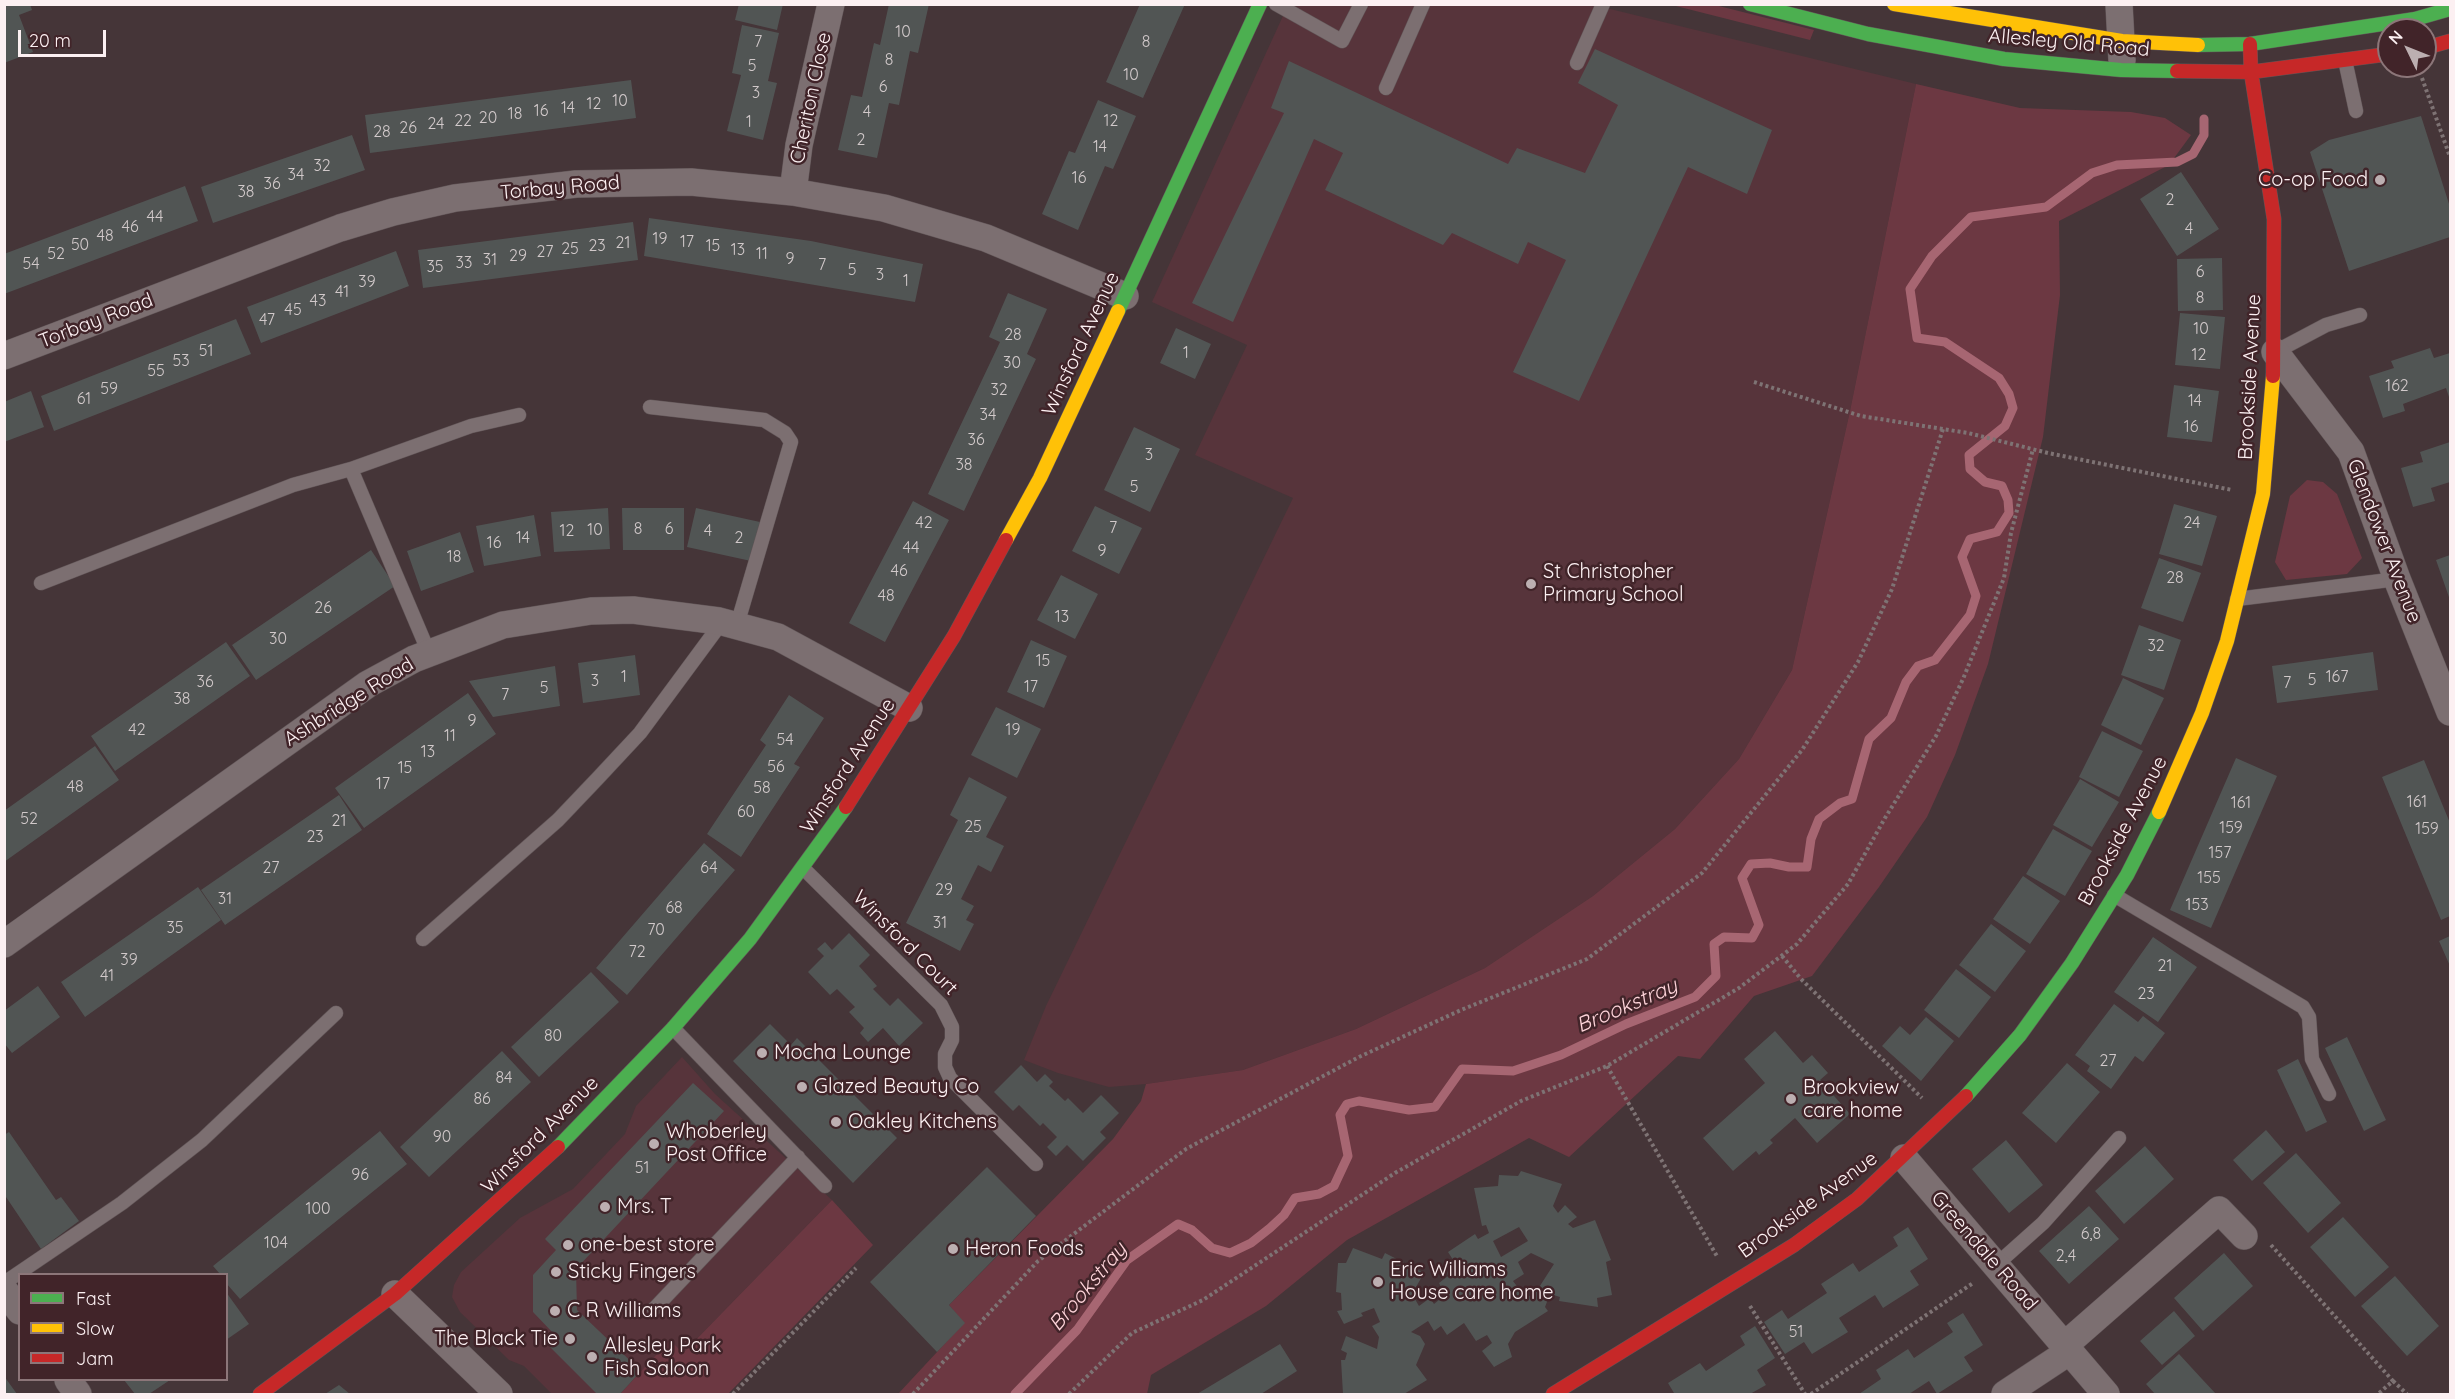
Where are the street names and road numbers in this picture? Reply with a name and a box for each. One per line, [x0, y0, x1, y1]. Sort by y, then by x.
street label: Allesley Old Road [1987, 24, 2151, 62]
street label: Cheriton Close [785, 30, 837, 166]
street label: Torbay Road [499, 171, 621, 205]
street label: Winsford Avenue [1037, 268, 1125, 420]
street label: Torbay Road [36, 288, 156, 354]
street label: Brookside Avenue [2234, 293, 2266, 461]
street label: Glendower Avenue [2342, 456, 2426, 626]
street label: Ashbridge Road [280, 653, 418, 751]
street label: Winsford Avenue [795, 694, 901, 838]
street label: Brookside Avenue [2073, 752, 2173, 910]
street label: Winsford Court [847, 885, 963, 1001]
street label: Winsford Avenue [476, 1071, 604, 1199]
street label: Brookside Avenue [1734, 1147, 1882, 1263]
street label: Greendale Road [1926, 1186, 2042, 1316]

